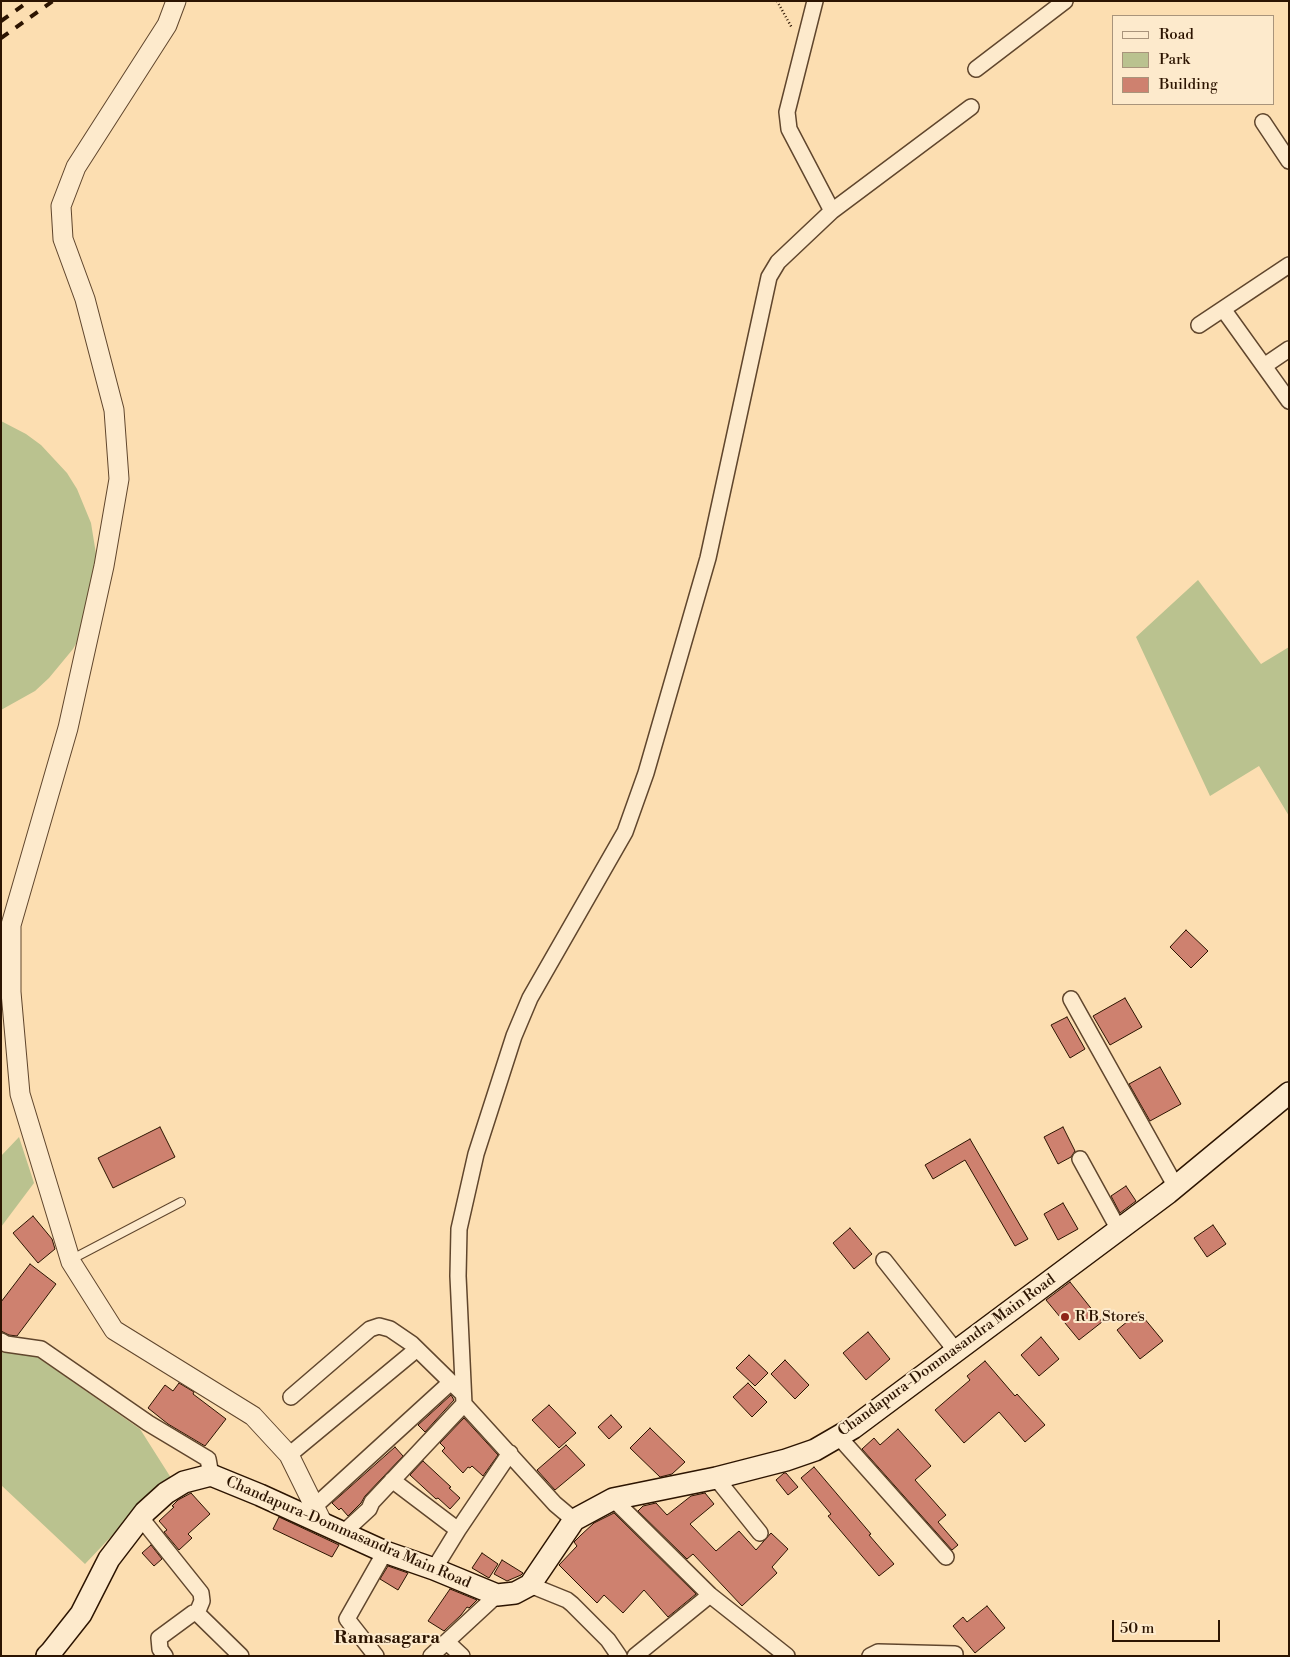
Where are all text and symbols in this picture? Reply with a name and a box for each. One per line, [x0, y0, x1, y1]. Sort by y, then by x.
legend [1112, 15, 1275, 105]
text: Road [1159, 25, 1194, 44]
text: Park [1159, 50, 1190, 69]
text: Building [1159, 75, 1218, 94]
street label: Chandapura-Dommasandra Main Road [835, 1271, 1059, 1441]
place label: R B Stores [1075, 1308, 1145, 1326]
marker: R B Stores [1059, 1311, 1071, 1323]
street label: Chandapura-Dommasandra Main Road [223, 1473, 473, 1593]
scale bar [1115, 1610, 1222, 1642]
text: 50 m [1120, 1619, 1154, 1638]
district label: Ramasagara [334, 1628, 440, 1650]

